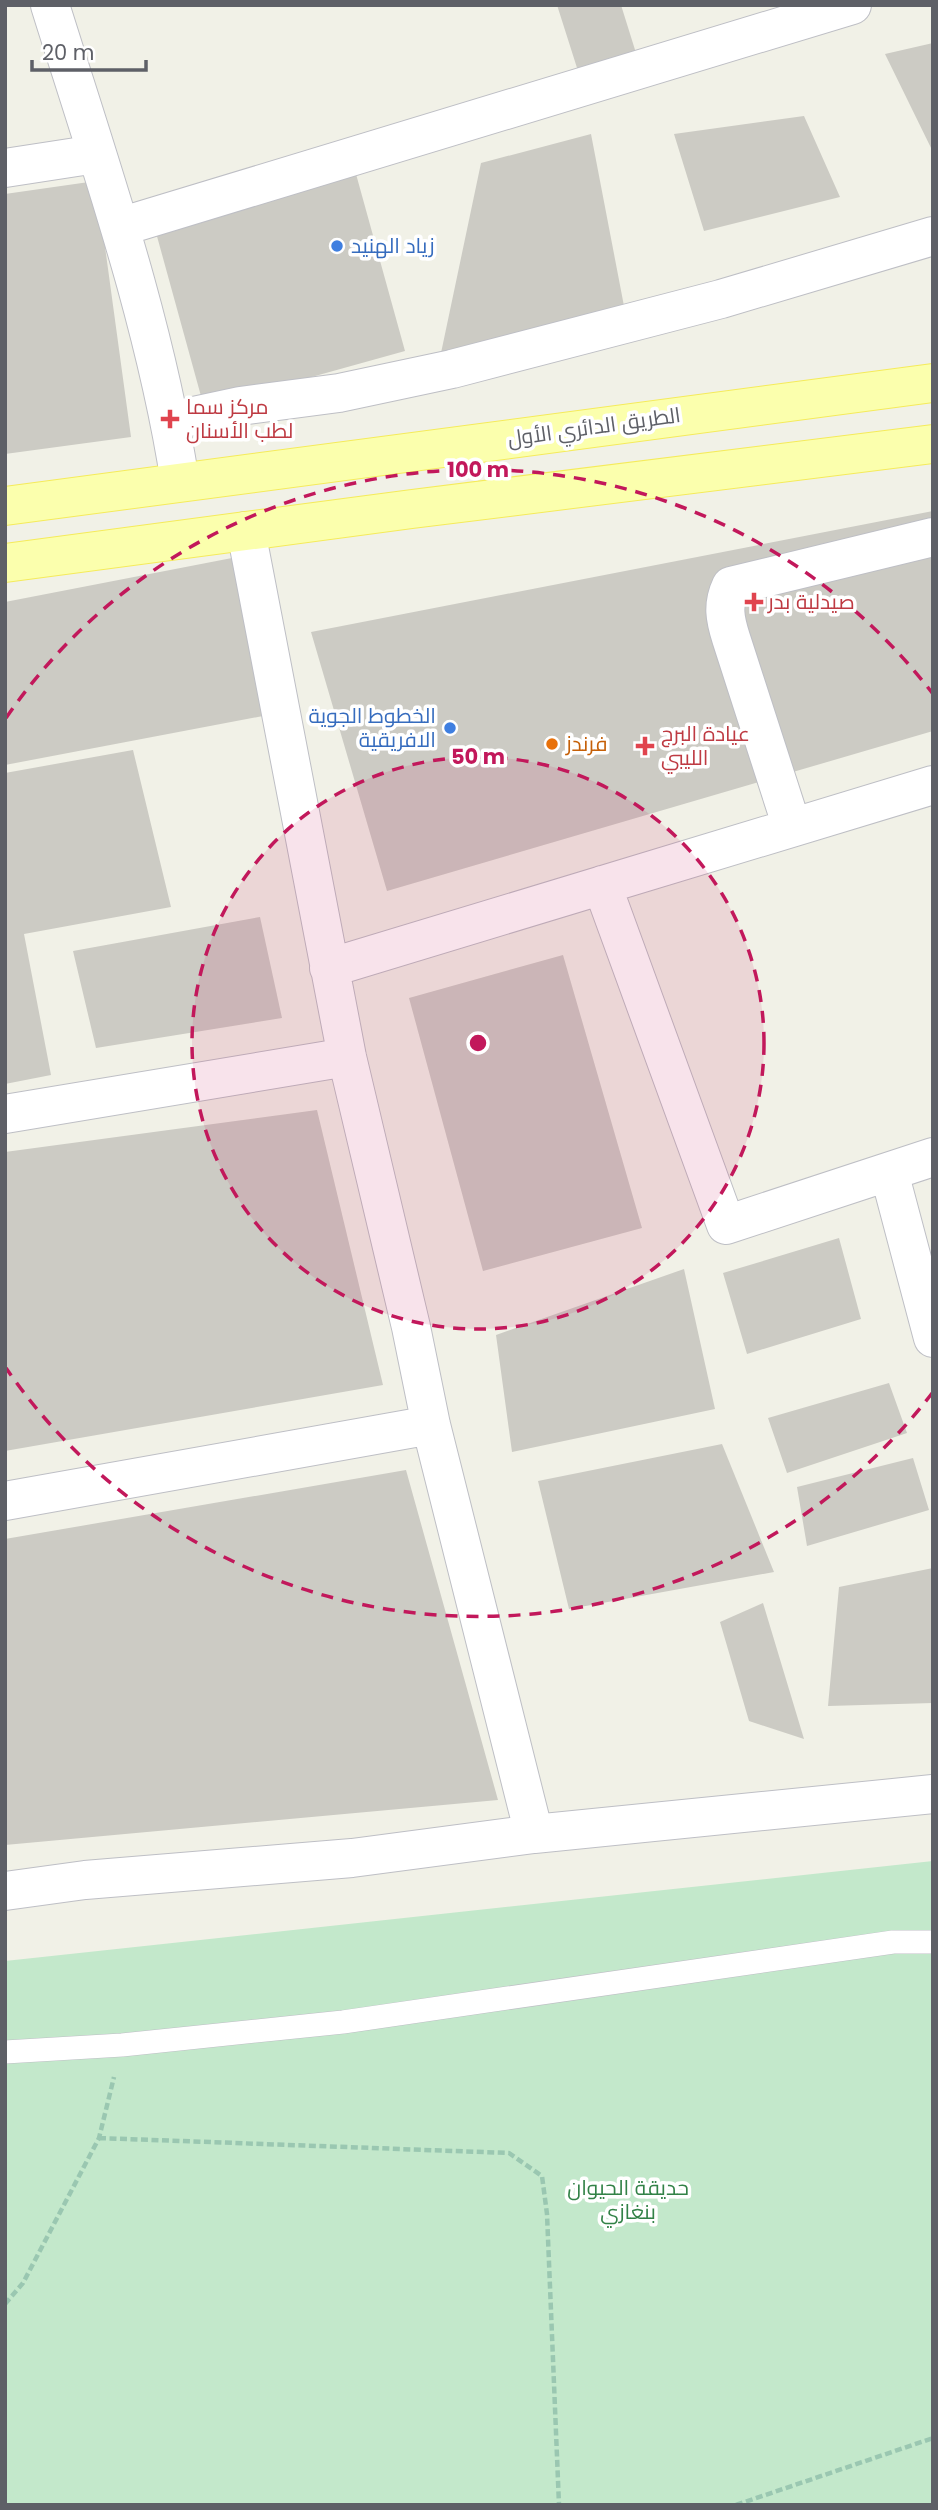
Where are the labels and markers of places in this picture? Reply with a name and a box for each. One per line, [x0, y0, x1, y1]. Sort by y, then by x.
place label: زياد الهنيد [351, 231, 435, 260]
marker: زياد الهنيد [329, 238, 345, 254]
place label: مركز سما لطب الأسنان [186, 392, 293, 445]
marker: مركز سما لطب الأسنان [160, 409, 180, 429]
place label: صيدلية بدر [767, 587, 855, 616]
marker: صيدلية بدر [746, 594, 762, 610]
place label: الخطوط الجوية الافريقية [308, 701, 436, 754]
place label: عيادة البرج الليبي [661, 719, 750, 774]
marker: الخطوط الجوية الافريقية [442, 720, 458, 736]
place label: فرندز [565, 729, 607, 758]
marker: فرندز [544, 736, 560, 752]
marker: عيادة البرج الليبي [635, 736, 655, 756]
centre of rings [466, 1031, 490, 1055]

